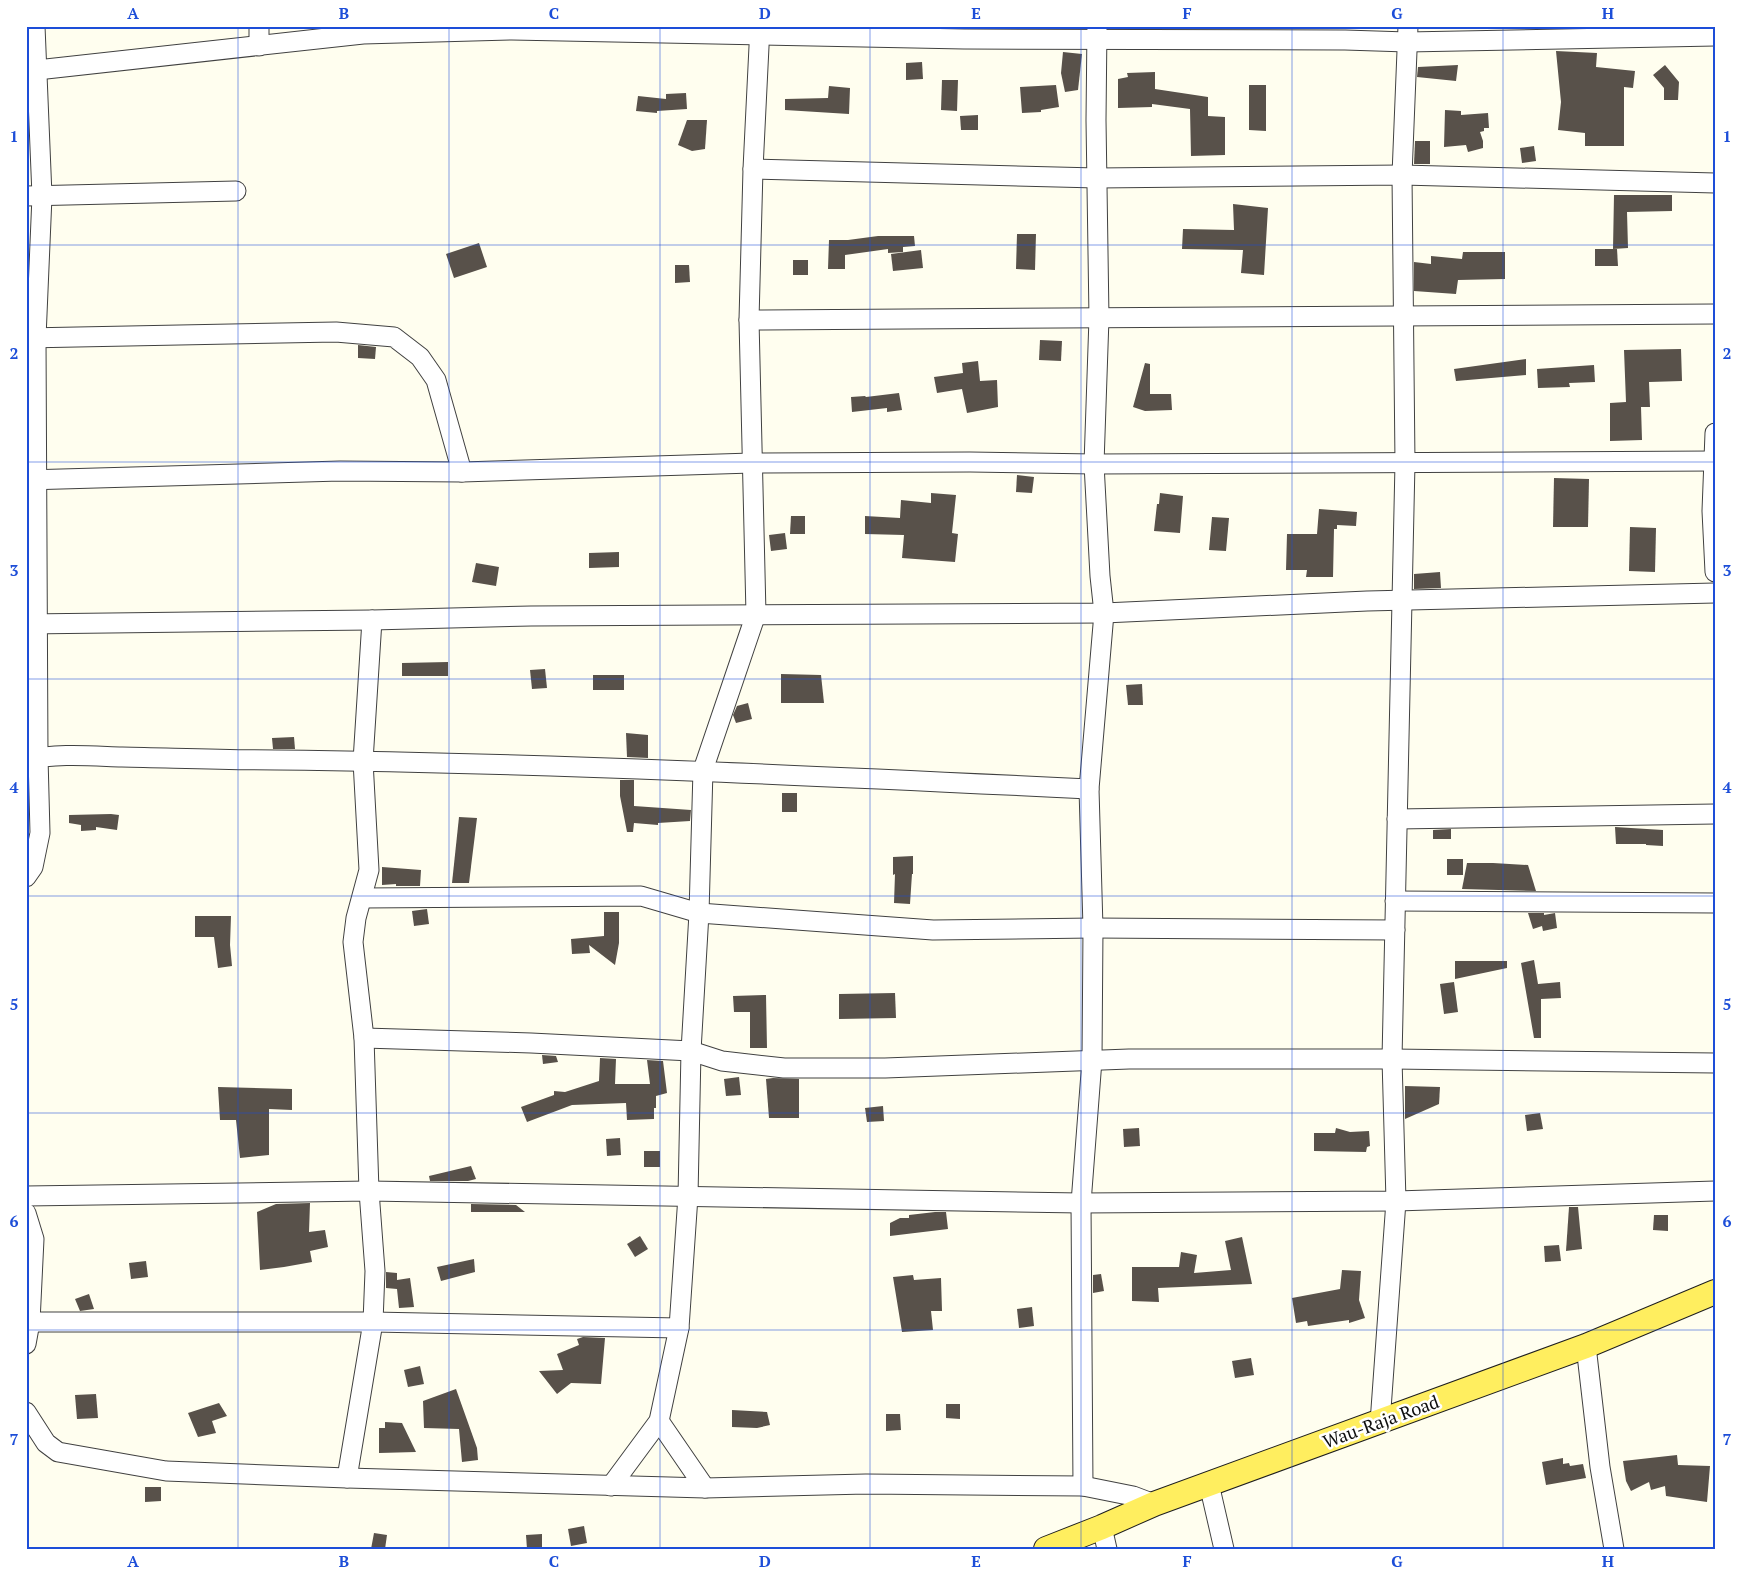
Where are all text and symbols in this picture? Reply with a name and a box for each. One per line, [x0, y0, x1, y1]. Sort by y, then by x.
text: A [127, 2, 139, 24]
text: B [339, 2, 349, 24]
text: C [549, 2, 559, 24]
text: D [759, 2, 771, 24]
text: E [971, 2, 981, 24]
text: F [1182, 2, 1192, 24]
text: G [1391, 2, 1403, 24]
text: H [1602, 2, 1614, 24]
text: 1 [9, 125, 19, 147]
text: 1 [1722, 125, 1732, 147]
text: 2 [9, 342, 19, 364]
text: 2 [1722, 342, 1732, 364]
text: 3 [9, 559, 19, 581]
text: 3 [1722, 559, 1732, 581]
text: 4 [9, 776, 19, 798]
text: 4 [1722, 776, 1732, 798]
text: 5 [9, 993, 19, 1015]
text: 5 [1722, 993, 1732, 1015]
text: 6 [9, 1210, 19, 1232]
text: 6 [1722, 1210, 1732, 1232]
street label: Wau-Raja Road [1319, 1389, 1442, 1453]
text: 7 [9, 1428, 19, 1450]
text: 7 [1722, 1428, 1732, 1450]
text: A [127, 1550, 139, 1572]
text: B [339, 1550, 349, 1572]
text: C [549, 1550, 559, 1572]
text: D [759, 1550, 771, 1572]
text: E [971, 1550, 981, 1572]
text: F [1182, 1550, 1192, 1572]
text: G [1391, 1550, 1403, 1572]
text: H [1602, 1550, 1614, 1572]

